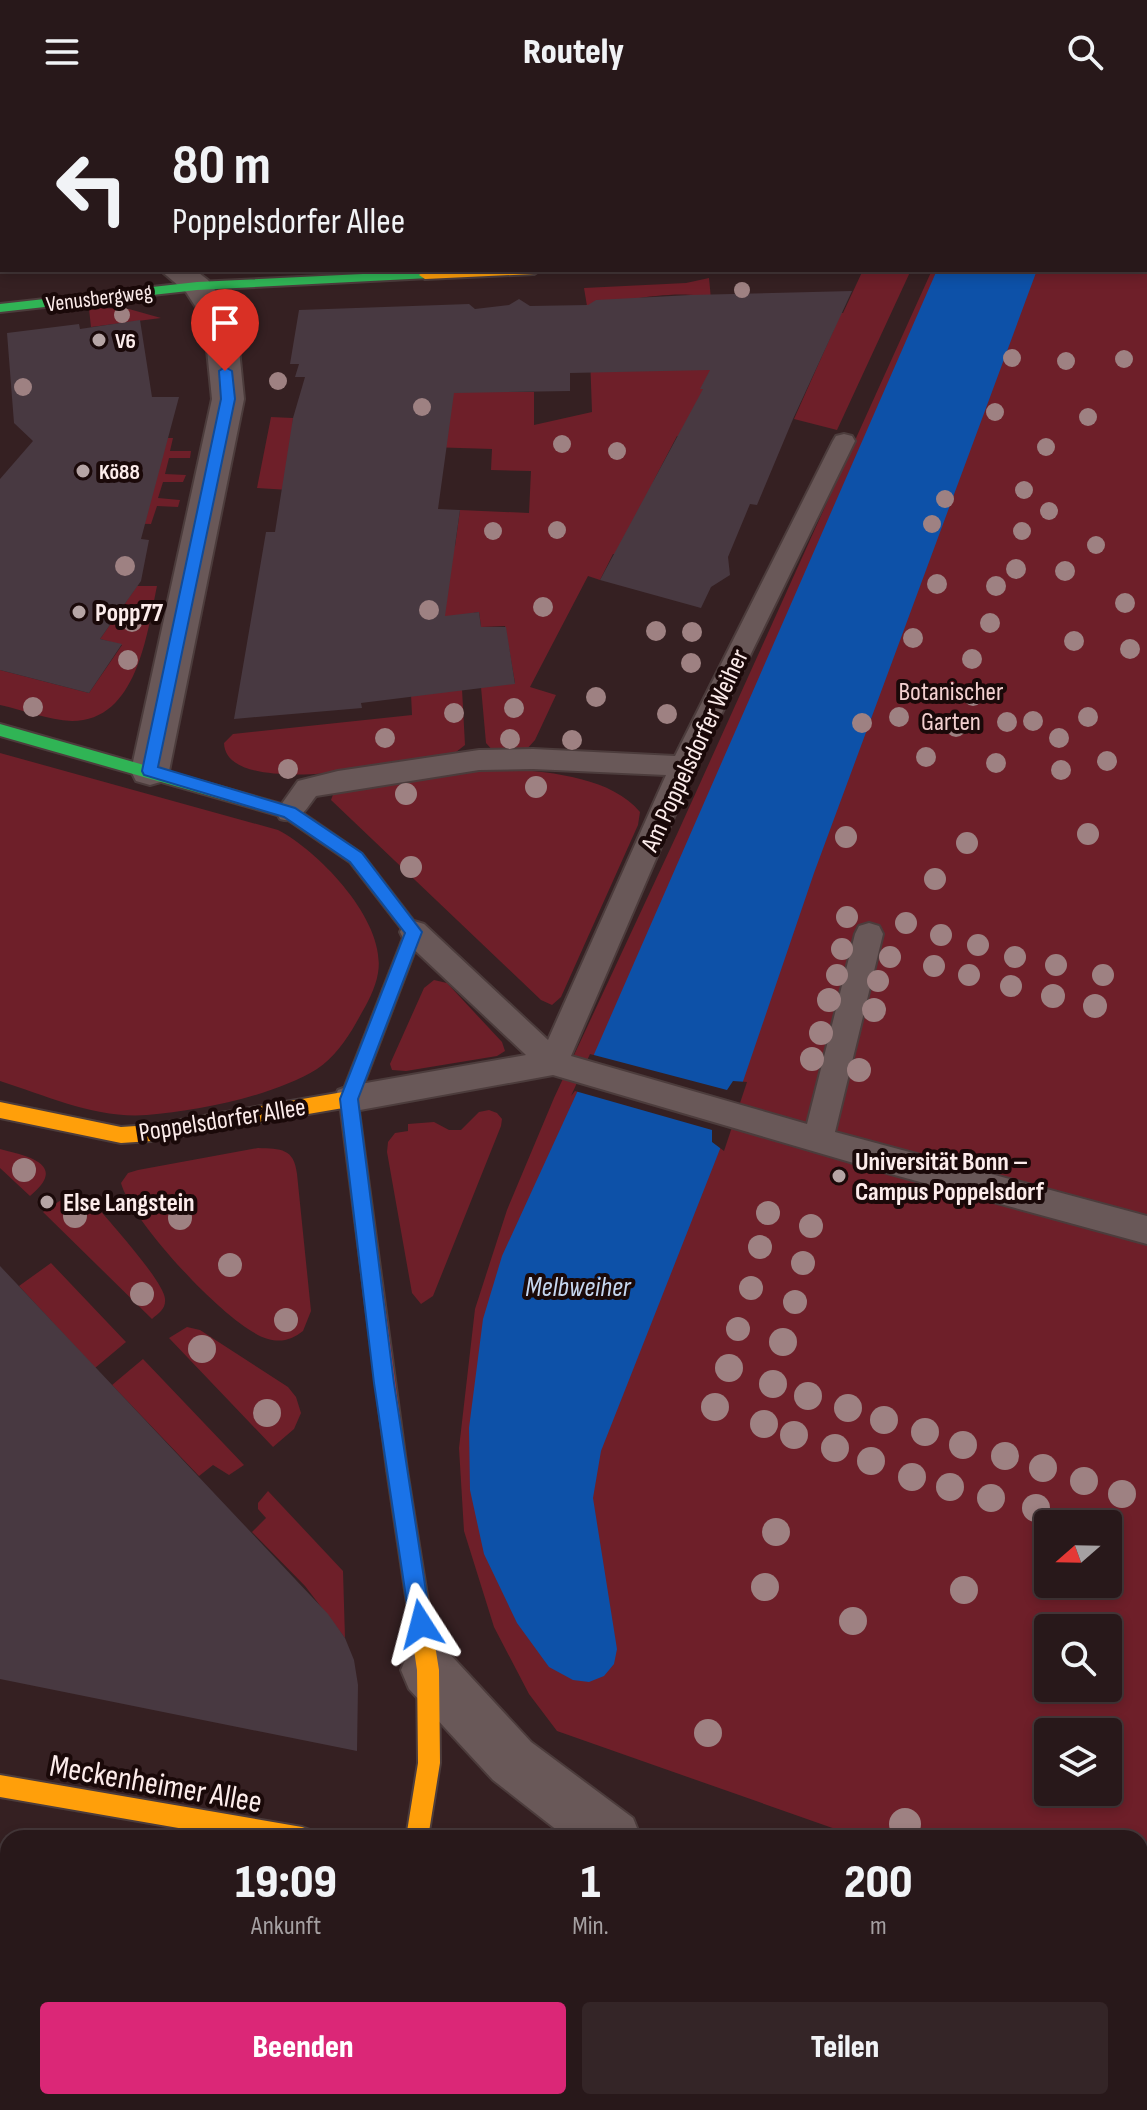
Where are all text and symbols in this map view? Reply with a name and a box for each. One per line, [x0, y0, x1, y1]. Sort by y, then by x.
icon: menu [40, 30, 84, 74]
icon: search [1063, 30, 1107, 74]
text: Routely [523, 31, 624, 74]
text: 80 m [172, 133, 271, 200]
icon: left [40, 136, 144, 240]
text: Poppelsdorfer Allee [172, 201, 405, 244]
street label: Venusbergweg [45, 279, 154, 318]
pin [191, 289, 259, 371]
icon: arrive [203, 301, 247, 345]
place label: V6 [115, 328, 136, 355]
marker: V6 [90, 331, 108, 349]
place label: Kö88 [99, 459, 140, 486]
marker: Kö88 [74, 462, 92, 480]
place label: Popp77 [95, 598, 164, 629]
marker: Popp77 [70, 603, 88, 621]
street label: Am Poppelsdorfer Weiher [634, 644, 756, 858]
park label: Botanischer Garten [899, 677, 1004, 738]
street label: Poppelsdorfer Allee [137, 1092, 308, 1149]
place label: Universität Bonn – Campus Poppelsdorf [855, 1147, 1045, 1208]
marker: Universität Bonn – Campus Poppelsdorf [830, 1167, 848, 1185]
place label: Else Langstein [63, 1188, 195, 1219]
marker: Else Langstein [38, 1193, 56, 1211]
water label: Melbweiher [525, 1271, 632, 1304]
north arrow [1034, 1510, 1122, 1598]
map controls [1034, 1510, 1122, 1806]
position arrow [379, 1582, 463, 1666]
button: search [1034, 1614, 1122, 1702]
button: layers [1034, 1718, 1122, 1806]
street label: Meckenheimer Allee [47, 1747, 265, 1822]
text: 19:09 [235, 1854, 337, 1911]
text: 1 [581, 1854, 600, 1911]
text: 200 [844, 1854, 913, 1911]
text: Ankunft [251, 1911, 321, 1942]
text: Min. [572, 1911, 609, 1942]
text: m [870, 1911, 887, 1942]
button: Beenden [40, 2002, 566, 2094]
button: Teilen [582, 2002, 1108, 2094]

